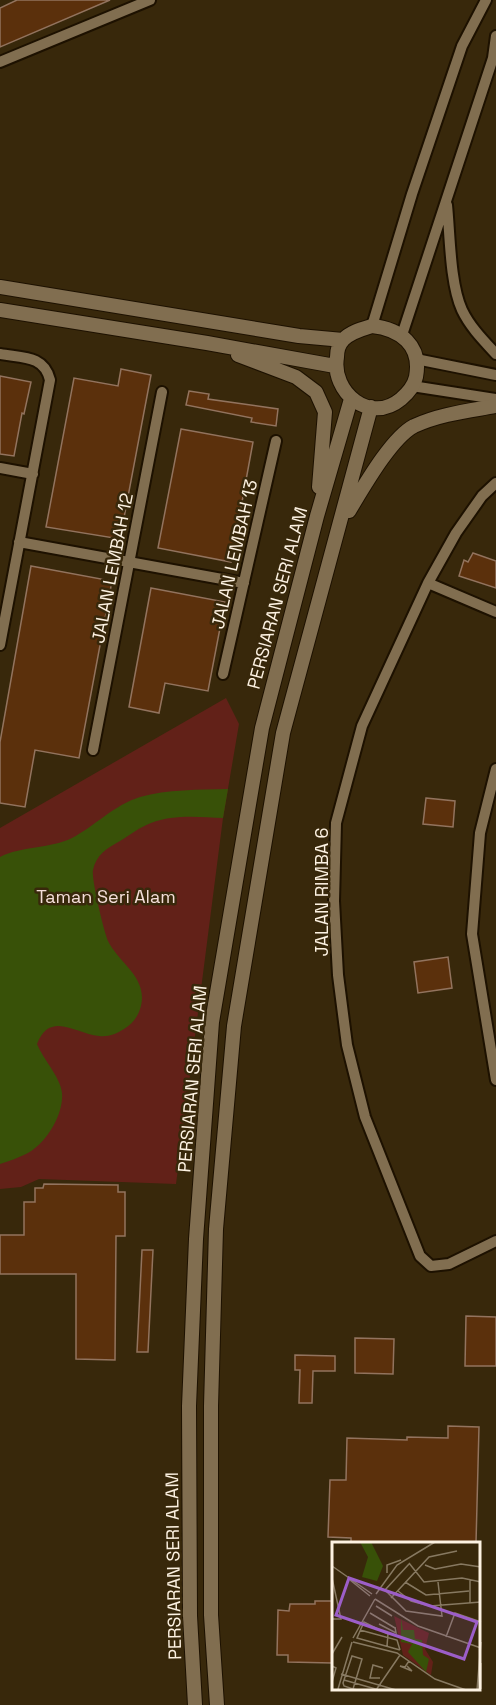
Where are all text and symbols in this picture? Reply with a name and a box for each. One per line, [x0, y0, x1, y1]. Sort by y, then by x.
street label: JALAN LEMBAH 13 [206, 477, 262, 631]
street label: JALAN LEMBAH 12 [86, 491, 138, 645]
street label: PERSIARAN SERI ALAM [242, 504, 312, 692]
street label: JALAN RIMBA 6 [310, 827, 333, 957]
park label: Taman Seri Alam [36, 885, 176, 908]
street label: PERSIARAN SERI ALAM [172, 984, 212, 1174]
street label: PERSIARAN SERI ALAM [160, 1472, 186, 1660]
inset map [332, 1542, 481, 1690]

